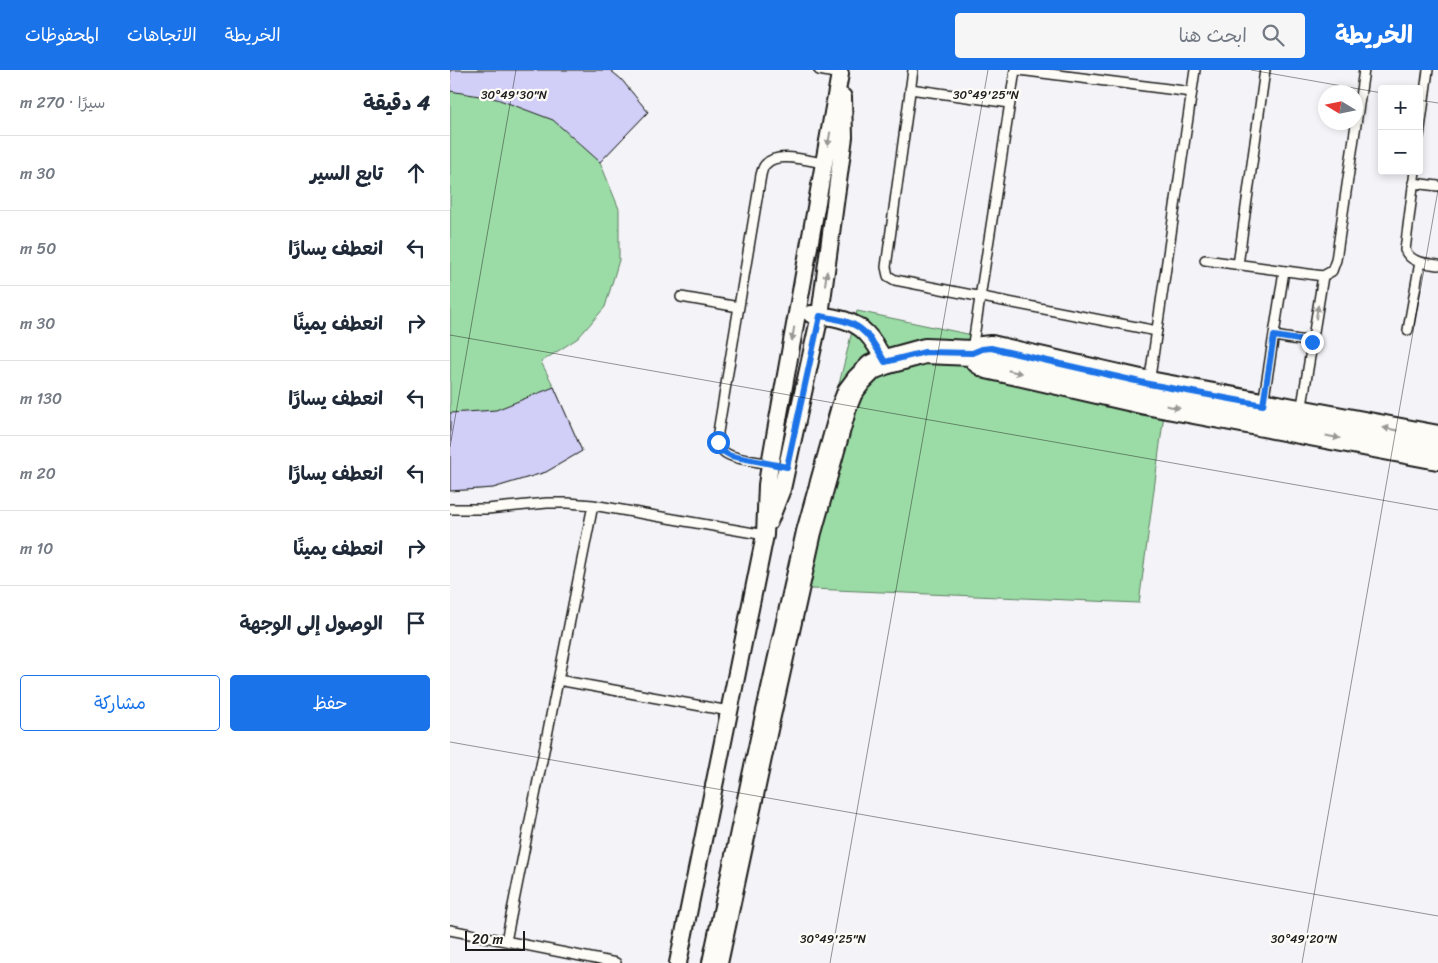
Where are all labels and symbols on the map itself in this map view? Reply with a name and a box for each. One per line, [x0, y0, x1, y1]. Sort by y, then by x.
text: 30°49'30"N [481, 84, 548, 106]
text: 30°49'25"N [953, 84, 1020, 106]
north arrow [1318, 85, 1363, 130]
one-way arrow [824, 132, 832, 148]
one-way arrow [822, 269, 830, 285]
one-way arrow [1313, 304, 1321, 320]
one-way arrow [789, 326, 797, 341]
route end [1301, 331, 1324, 354]
one-way arrow [1007, 368, 1022, 376]
one-way arrow [1166, 404, 1182, 412]
one-way arrow [1382, 425, 1398, 433]
route start [707, 431, 730, 454]
one-way arrow [1326, 434, 1342, 442]
scale bar [465, 928, 525, 951]
text: 30°49'25"N [800, 928, 867, 950]
text: 30°49'20"N [1271, 928, 1338, 950]

